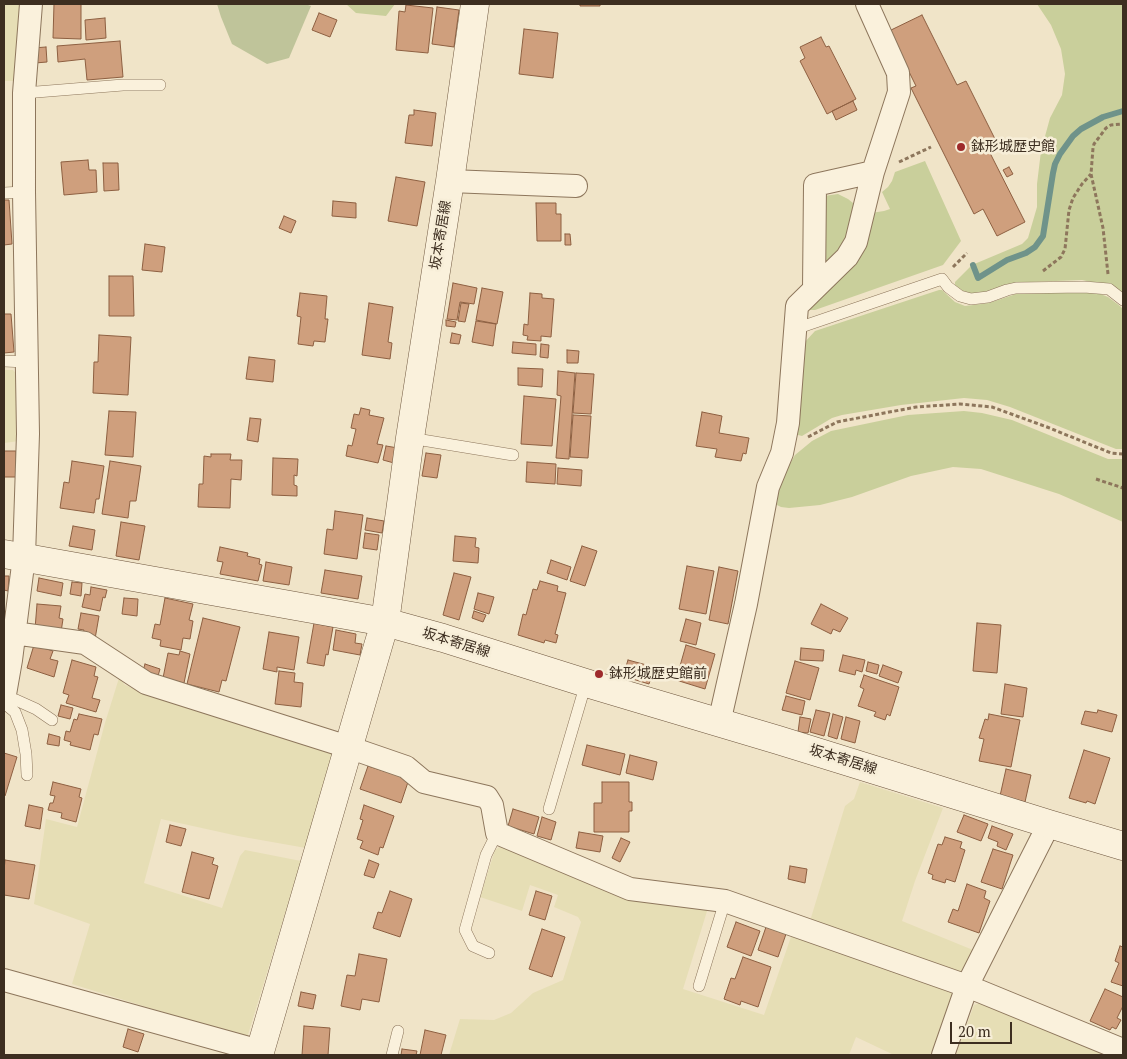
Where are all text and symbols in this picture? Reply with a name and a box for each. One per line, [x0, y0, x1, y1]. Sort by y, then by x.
place label: 鉢形城歴史館 [971, 139, 1055, 155]
marker: 鉢形城歴史館 [955, 141, 967, 153]
street label: 坂本寄居線 [427, 199, 455, 271]
street label: 坂本寄居線 [420, 625, 492, 661]
place label: 鉢形城歴史館前 [609, 666, 707, 682]
marker: 鉢形城歴史館前 [593, 668, 605, 680]
street label: 坂本寄居線 [807, 742, 879, 778]
scale bar [952, 1012, 1014, 1044]
text: 20 m [958, 1021, 991, 1041]

